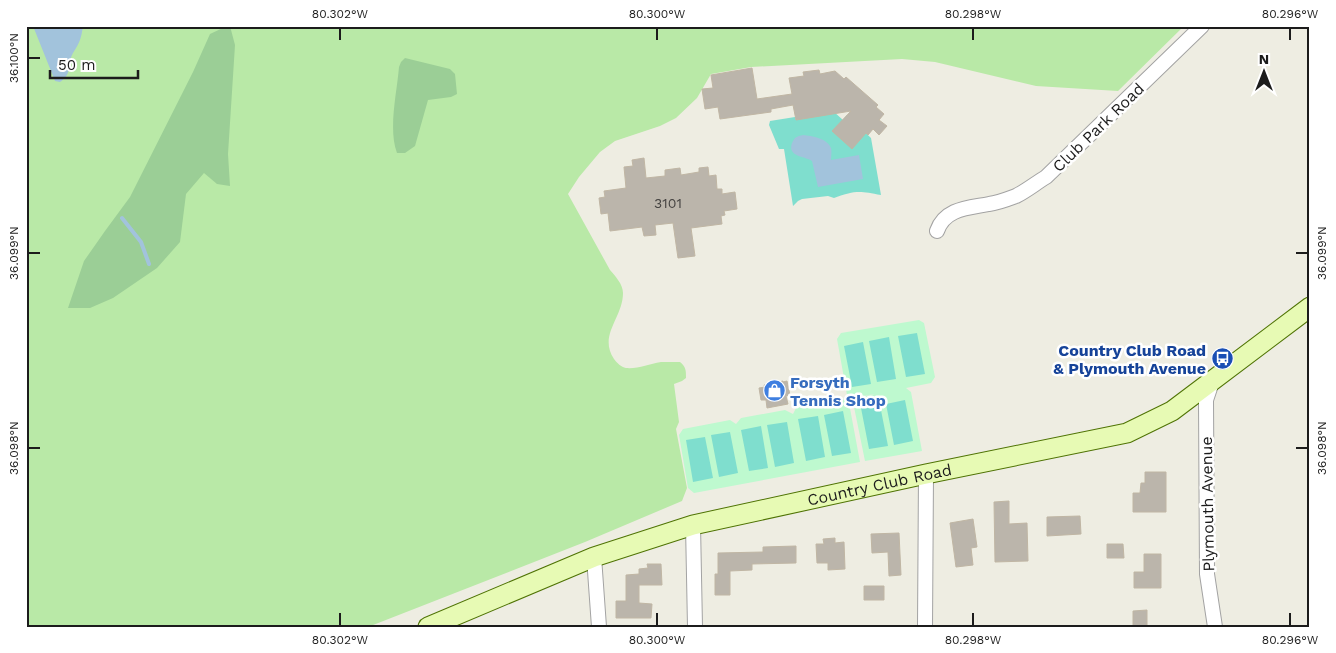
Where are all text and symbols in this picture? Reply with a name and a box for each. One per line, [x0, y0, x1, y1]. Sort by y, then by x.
text: 80.302°W [312, 7, 369, 21]
text: 80.300°W [629, 7, 686, 21]
text: 80.298°W [945, 7, 1002, 21]
text: 80.296°W [1262, 7, 1319, 21]
text: 36.100°N [7, 33, 21, 83]
scale bar [50, 48, 138, 80]
north arrow [1238, 48, 1288, 98]
text: N [1259, 51, 1269, 67]
text: 50 m [58, 56, 95, 74]
street label: Club Park Road [1049, 79, 1148, 176]
house number: 3101 [654, 195, 682, 211]
text: 36.099°N [7, 226, 21, 280]
text: 36.099°N [1315, 226, 1329, 280]
place label: Country Club Road & Plymouth Avenue [1053, 341, 1206, 378]
bus stop icon: Country Club Road & Plymouth Avenue [1210, 347, 1234, 371]
place label: Forsyth Tennis Shop [790, 373, 886, 410]
shop icon: Forsyth Tennis Shop [762, 379, 786, 403]
text: 36.098°N [7, 421, 21, 475]
text: 36.098°N [1315, 421, 1329, 475]
street label: Plymouth Avenue [1197, 436, 1218, 572]
street label: Country Club Road [806, 460, 953, 510]
text: 80.302°W [312, 633, 369, 647]
text: 80.300°W [629, 633, 686, 647]
text: 80.298°W [945, 633, 1002, 647]
text: 80.296°W [1262, 633, 1319, 647]

